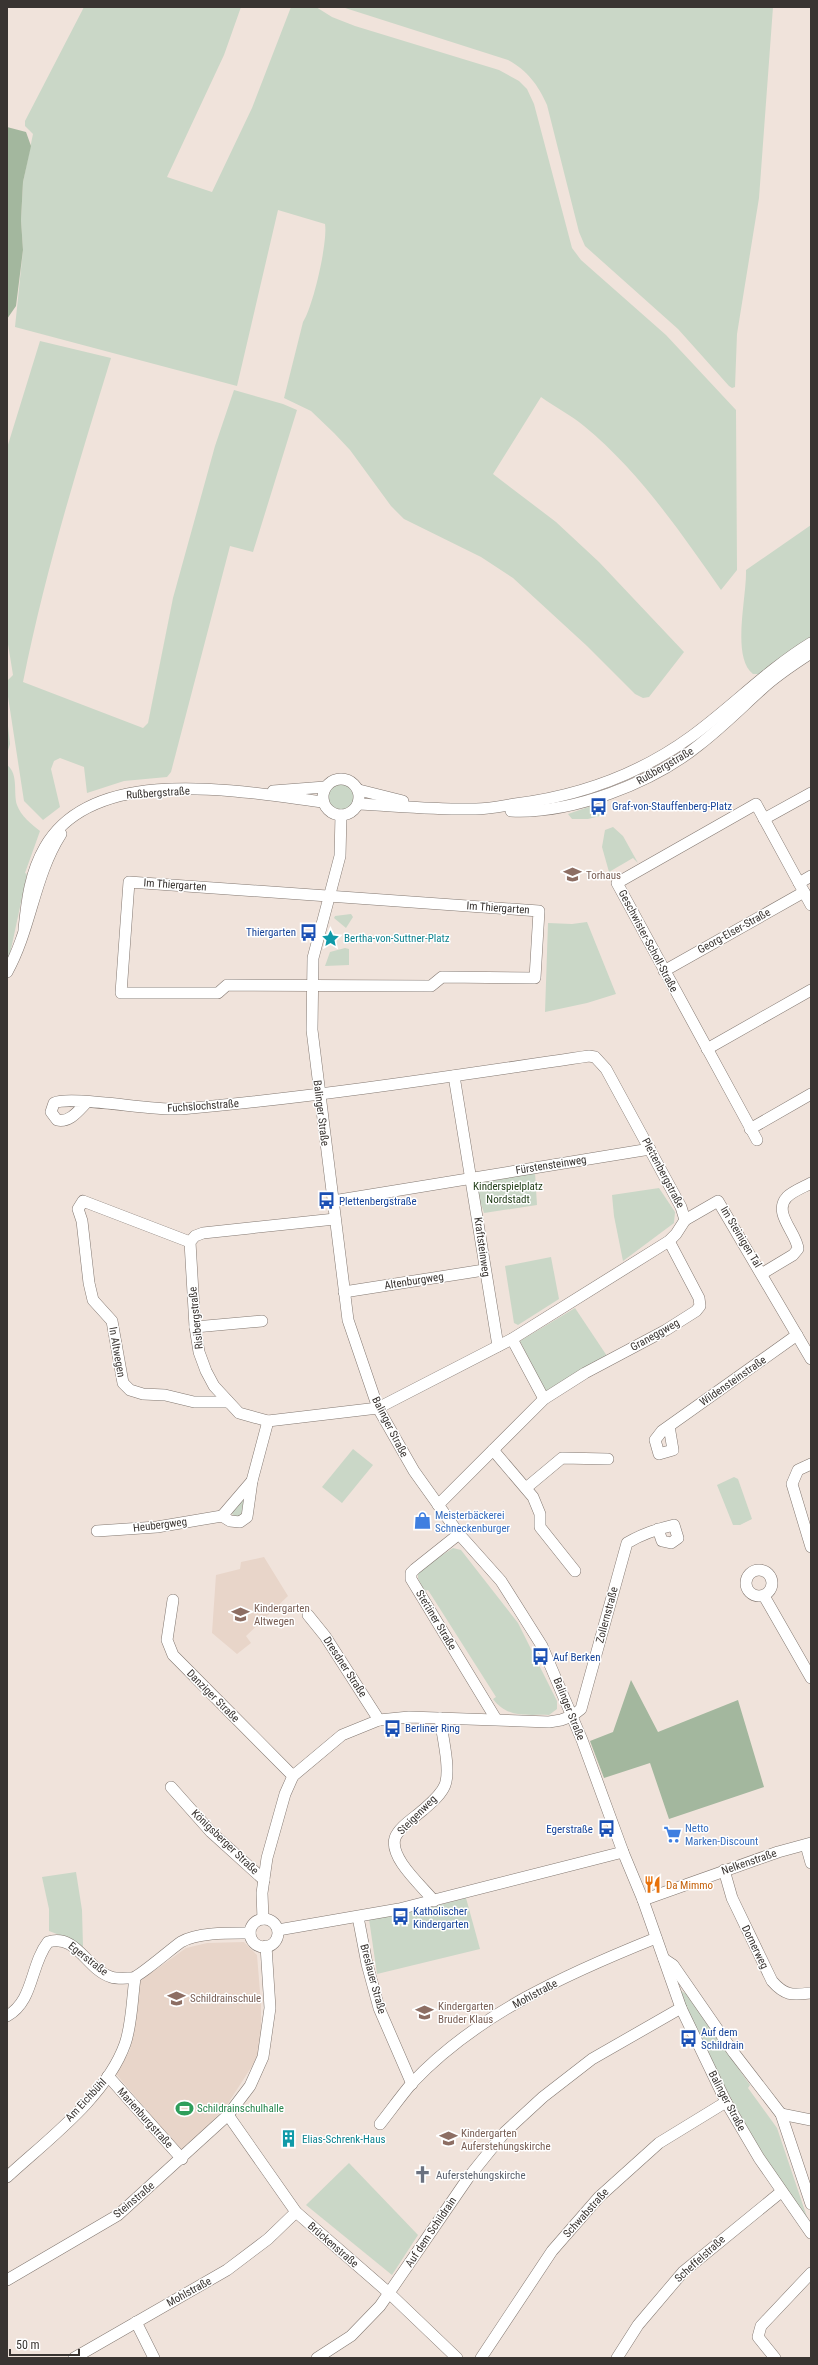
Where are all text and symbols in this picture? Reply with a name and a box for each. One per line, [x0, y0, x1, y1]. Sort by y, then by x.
street label: Rußbergstraße [634, 744, 696, 788]
street label: Rußbergstraße [126, 784, 190, 802]
bus stop icon: Graf-von-Stauffenberg-Platz [589, 796, 609, 816]
place label: Graf-von-Stauffenberg-Platz [612, 800, 732, 813]
school or university icon: Torhaus [563, 865, 583, 885]
place label: Torhaus [586, 869, 621, 882]
street label: Im Thiergarten [143, 876, 207, 894]
street label: Geschwister-Scholl-Straße [616, 888, 680, 994]
street label: Im Thiergarten [466, 899, 530, 917]
street label: Georg-Elser-Straße [695, 906, 773, 956]
bus stop icon: Thiergarten [299, 922, 319, 942]
place label: Thiergarten [246, 926, 296, 939]
place icon: Bertha-von-Suttner-Platz [321, 928, 341, 948]
place label: Bertha-von-Suttner-Platz [344, 932, 450, 945]
street label: Balinger Straße [311, 1079, 331, 1147]
street label: Fuchslochstraße [167, 1097, 239, 1115]
street label: Plettenbergstraße [639, 1136, 687, 1210]
street label: Fürstensteinweg [515, 1153, 587, 1177]
park label: Kinderspielplatz Nordstadt [473, 1180, 543, 1206]
bus stop icon: Plettenbergstraße [316, 1191, 336, 1211]
place label: Plettenbergstraße [339, 1195, 417, 1208]
street label: Im Steinigen Tal [718, 1204, 764, 1270]
street label: Kraftsteinweg [471, 1216, 493, 1278]
street label: Altenburgweg [383, 1270, 445, 1292]
street label: Risibergstraße [186, 1286, 206, 1350]
street label: Graneggweg [628, 1316, 682, 1354]
street label: In Altwegen [106, 1326, 128, 1378]
street label: Wildensteinstraße [697, 1353, 769, 1409]
street label: Balinger Straße [369, 1394, 411, 1460]
place label: Meisterbäckerei Schneckenburger [435, 1509, 511, 1535]
shop icon: Meisterbäckerei Schneckenburger [412, 1511, 432, 1531]
street label: Heubergweg [132, 1515, 188, 1535]
street label: Zollernstraße [593, 1585, 621, 1645]
street label: Stettiner Straße [413, 1588, 459, 1652]
place label: Kindergarten Altwegen [254, 1602, 310, 1628]
school or university icon: Kindergarten Altwegen [231, 1604, 251, 1624]
street label: Dresdner Straße [321, 1634, 369, 1700]
bus stop icon: Auf Berken [530, 1647, 550, 1667]
place label: Auf Berken [553, 1651, 600, 1664]
street label: Danziger Straße [184, 1667, 242, 1725]
street label: Balinger Straße [551, 1676, 587, 1742]
bus stop icon: Berliner Ring [382, 1718, 402, 1738]
place label: Berliner Ring [405, 1722, 460, 1735]
street label: Steigenweg [395, 1793, 439, 1837]
street label: Königsberger Straße [189, 1807, 261, 1877]
bus stop icon: Egerstraße [596, 1819, 616, 1839]
place label: Netto Marken-Discount [685, 1822, 758, 1848]
place label: Egerstraße [546, 1823, 593, 1836]
supermarket icon: Netto Marken-Discount [662, 1824, 682, 1844]
street label: Nelkenstraße [720, 1847, 778, 1877]
restaurant icon: Da Mimmo [643, 1875, 663, 1895]
place label: Da Mimmo [666, 1879, 713, 1892]
place label: Katholischer Kindergarten [413, 1905, 469, 1931]
bus stop icon: Katholischer Kindergarten [390, 1907, 410, 1927]
street label: Dornerweg [739, 1923, 771, 1971]
street label: Egerstraße [66, 1939, 110, 1979]
street label: Breslauer Straße [357, 1943, 389, 2015]
street label: Mohlstraße [510, 1977, 560, 2011]
school or university icon: Schildrainschule [167, 1988, 187, 2008]
place label: Schildrainschule [190, 1992, 261, 2005]
place label: Kindergarten Bruder Klaus [438, 2000, 494, 2026]
school or university icon: Kindergarten Bruder Klaus [415, 2002, 435, 2022]
place label: Auf dem Schildrain [701, 2026, 744, 2052]
bus stop icon: Auf dem Schildrain [678, 2028, 698, 2048]
street label: Balinger Straße [706, 2069, 748, 2133]
street label: Am Eichbühl [63, 2076, 109, 2124]
street label: Marienburgstraße [114, 2085, 176, 2151]
sports icon: Schildrainschulhalle [174, 2098, 194, 2118]
place label: Schildrainschulhalle [197, 2102, 284, 2115]
place label: Kindergarten Auferstehungskirche [461, 2127, 551, 2153]
building icon: Elias-Schrenk-Haus [279, 2129, 299, 2149]
school or university icon: Kindergarten Auferstehungskirche [438, 2129, 458, 2149]
place label: Elias-Schrenk-Haus [302, 2133, 385, 2146]
church icon: Auferstehungskirche [413, 2165, 433, 2185]
place label: Auferstehungskirche [436, 2169, 526, 2182]
street label: Steinstraße [111, 2179, 157, 2221]
street label: Schwabstraße [561, 2186, 611, 2240]
street label: Auf dem Schildrain [403, 2194, 459, 2270]
street label: Brückenstraße [305, 2220, 361, 2270]
street label: Scheffelstraße [672, 2233, 728, 2285]
street label: Mohlstraße [164, 2274, 214, 2310]
scale bar [10, 2331, 79, 2357]
text: 50 m [16, 2338, 40, 2352]

